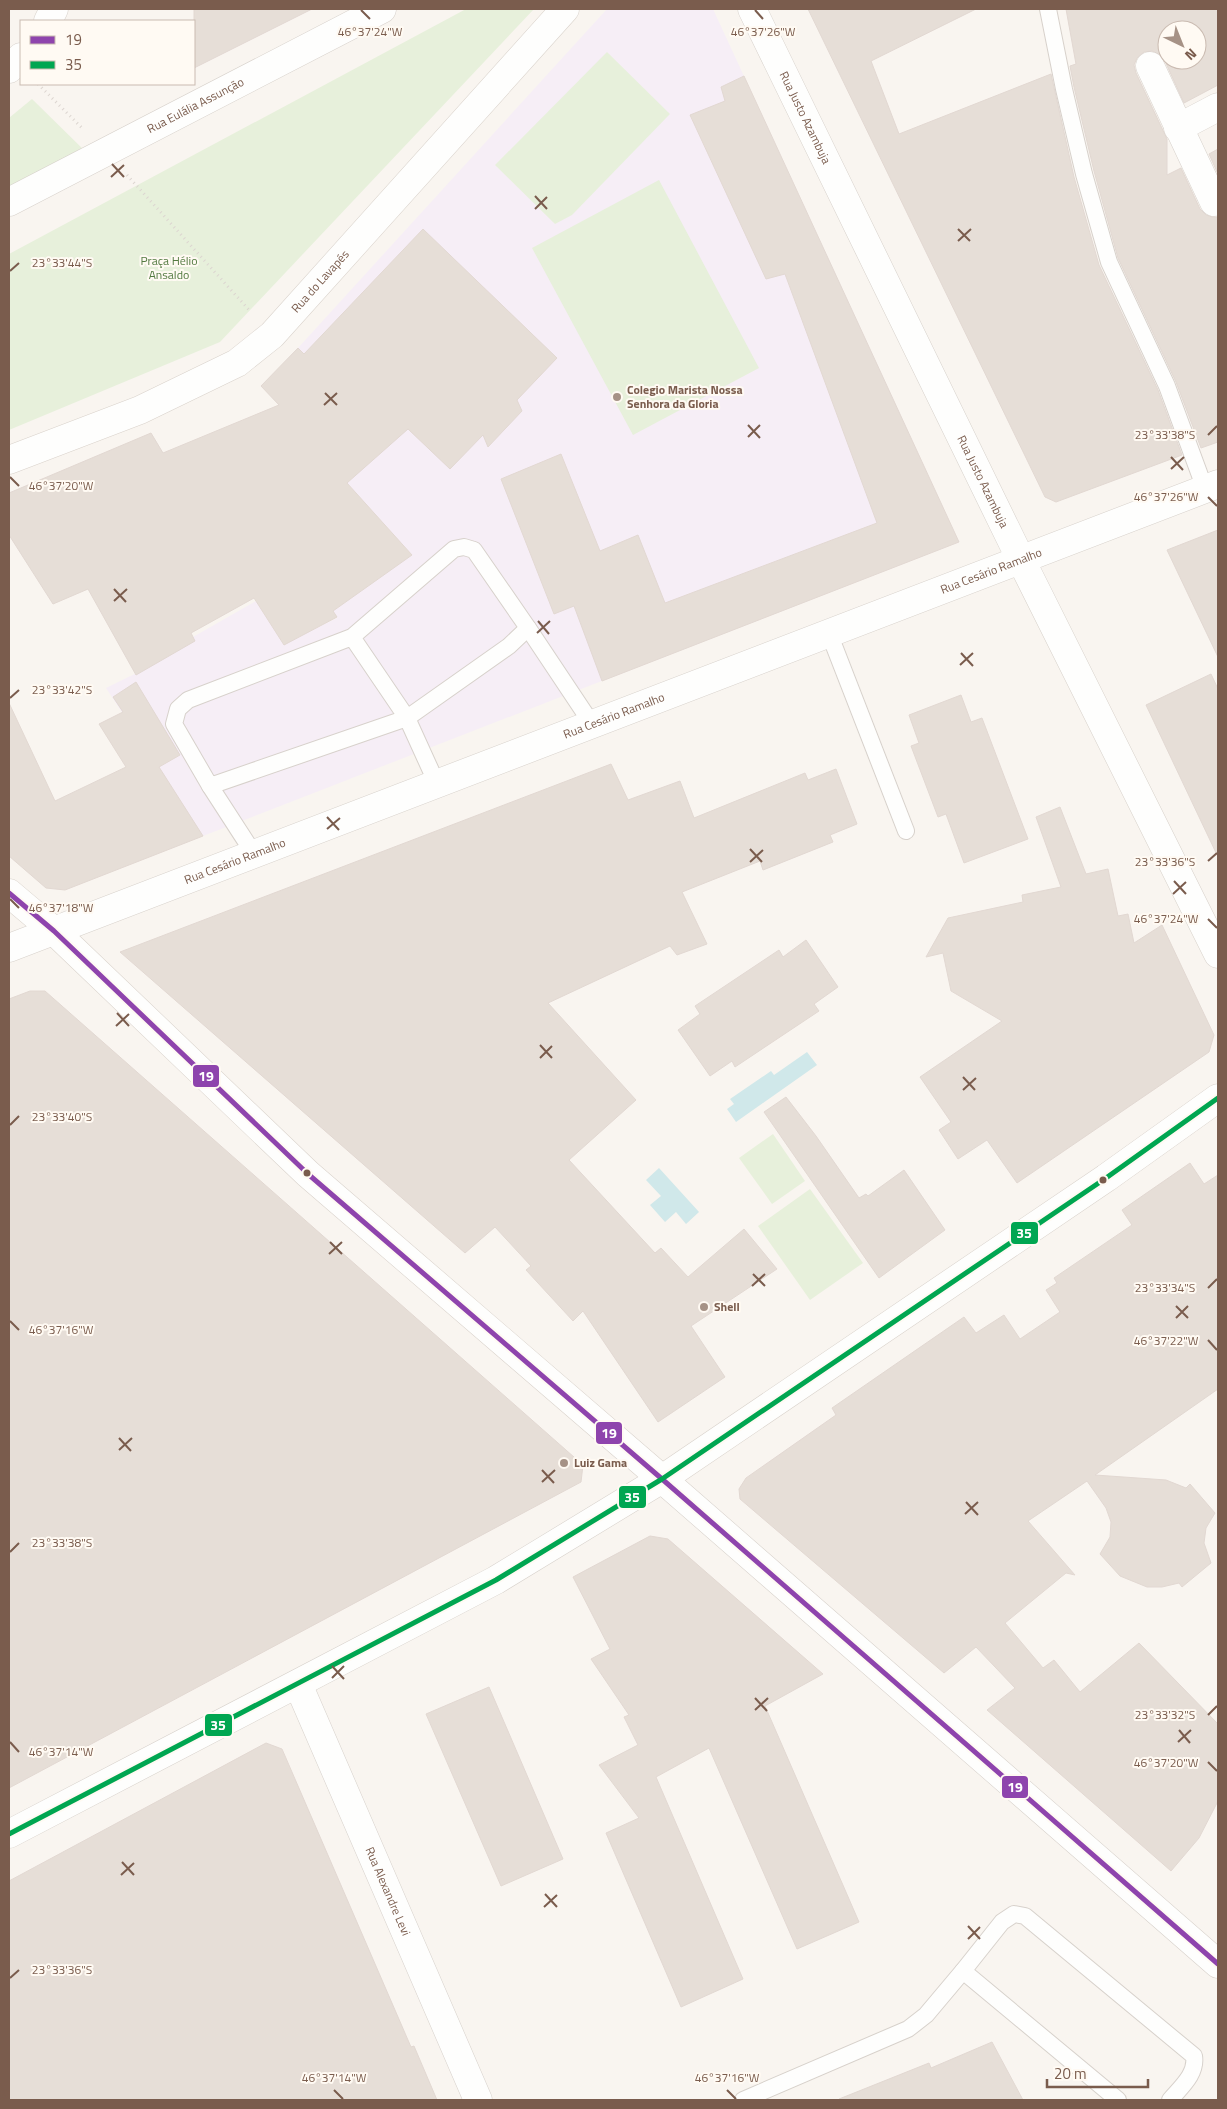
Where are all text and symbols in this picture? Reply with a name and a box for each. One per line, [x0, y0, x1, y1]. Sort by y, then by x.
legend [20, 20, 195, 85]
north arrow [1157, 20, 1207, 70]
text: 46°37'24"W [338, 22, 403, 41]
text: 46°37'26"W [731, 22, 796, 41]
text: 19 [65, 28, 82, 51]
text: N [1180, 44, 1202, 66]
text: 35 [65, 53, 82, 76]
street label: Rua Justo Azambuja [775, 68, 836, 167]
street label: Rua Eulália Assunção [143, 72, 247, 138]
street label: Rua do Lavapés [286, 245, 354, 317]
park label: Praça Hélio Ansaldo [140, 251, 198, 284]
text: 23°33'44"S [32, 253, 92, 272]
place label: Colegio Marista Nossa Senhora da Gloria [627, 380, 743, 413]
marker: Colegio Marista Nossa Senhora da Gloria [611, 391, 623, 403]
text: 23°33'38"S [1135, 425, 1195, 444]
street label: Rua Justo Azambuja [953, 432, 1014, 531]
text: 46°37'20"W [29, 476, 94, 495]
text: 46°37'26"W [1134, 487, 1199, 506]
street label: Rua Cesário Ramalho [937, 542, 1044, 599]
text: 23°33'42"S [32, 680, 92, 699]
street label: Rua Cesário Ramalho [560, 687, 667, 743]
street label: Rua Cesário Ramalho [181, 833, 288, 889]
text: 23°33'36"S [1135, 852, 1195, 871]
text: 46°37'18"W [29, 898, 94, 917]
text: 46°37'24"W [1134, 909, 1199, 928]
line badge: 19 [192, 1064, 220, 1088]
text: 19 [198, 1065, 214, 1086]
text: 23°33'40"S [32, 1107, 92, 1126]
unlabelled marker [302, 1168, 312, 1178]
unlabelled marker [1098, 1175, 1108, 1185]
line badge: 35 [1010, 1221, 1039, 1245]
text: 35 [1016, 1222, 1032, 1243]
text: 23°33'34"S [1135, 1278, 1195, 1297]
place label: Shell [714, 1297, 740, 1316]
marker: Shell [698, 1301, 710, 1313]
text: 46°37'16"W [29, 1320, 94, 1339]
text: 46°37'22"W [1134, 1331, 1199, 1350]
line badge: 19 [595, 1421, 623, 1445]
text: 19 [601, 1422, 617, 1443]
place label: Luiz Gama [574, 1453, 627, 1472]
marker: Luiz Gama [558, 1457, 570, 1469]
line badge: 35 [618, 1485, 647, 1509]
text: 35 [624, 1486, 640, 1507]
text: 23°33'38"S [32, 1533, 92, 1552]
text: 23°33'32"S [1135, 1705, 1195, 1724]
line badge: 35 [204, 1713, 233, 1737]
text: 35 [210, 1714, 226, 1735]
text: 46°37'14"W [29, 1742, 94, 1761]
text: 46°37'20"W [1134, 1753, 1199, 1772]
line badge: 19 [1001, 1775, 1029, 1799]
text: 19 [1007, 1776, 1023, 1797]
street label: Rua Alexandre Levi [361, 1844, 416, 1939]
text: 23°33'36"S [32, 1960, 92, 1979]
scale bar [1047, 2056, 1148, 2088]
text: 20 m [1054, 2062, 1087, 2085]
text: 46°37'14"W [302, 2068, 367, 2087]
text: 46°37'16"W [695, 2068, 760, 2087]

